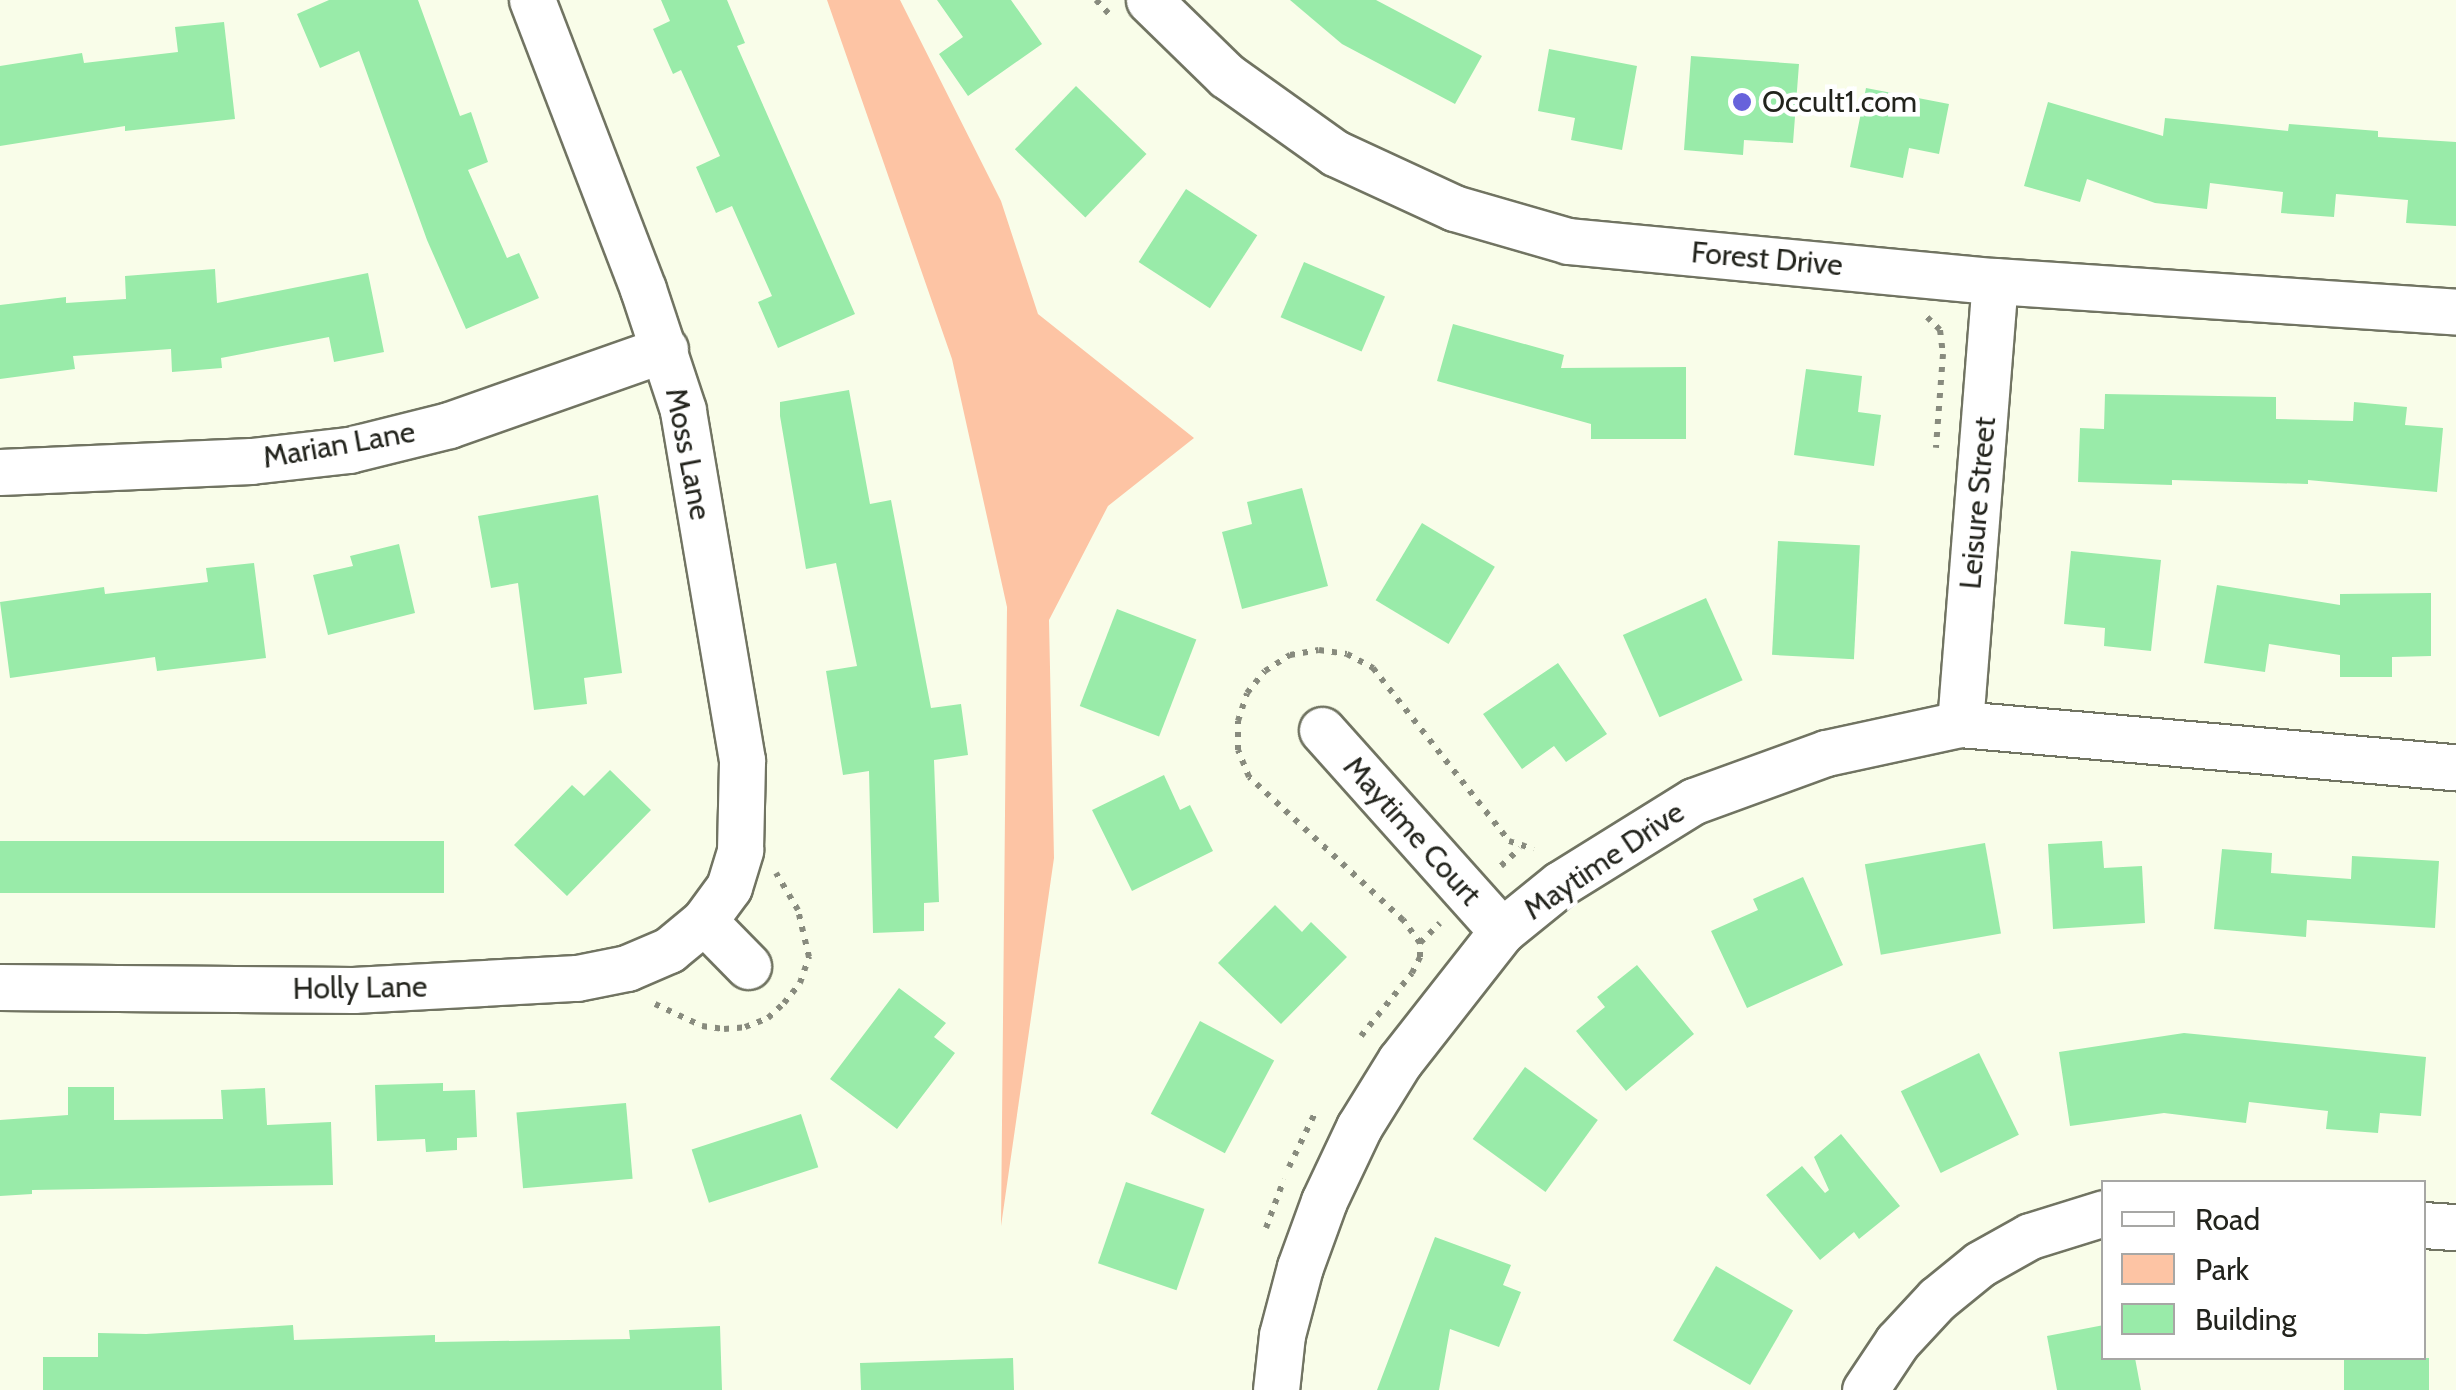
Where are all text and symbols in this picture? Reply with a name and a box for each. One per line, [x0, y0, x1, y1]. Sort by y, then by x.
place label: Occult1.com [1762, 84, 1917, 120]
marker: Occult1.com [1731, 91, 1753, 113]
street label: Forest Drive [1690, 234, 1844, 284]
street label: Moss Lane [658, 385, 718, 523]
street label: Marian Lane [260, 414, 418, 476]
street label: Leisure Street [1953, 415, 2003, 591]
street label: Maytime Court [1336, 749, 1488, 913]
street label: Maytime Drive [1517, 794, 1691, 928]
street label: Holly Lane [292, 969, 428, 1007]
legend [2101, 1180, 2426, 1360]
text: Road [2195, 1201, 2260, 1238]
text: Park [2195, 1251, 2249, 1288]
text: Building [2195, 1301, 2297, 1338]

